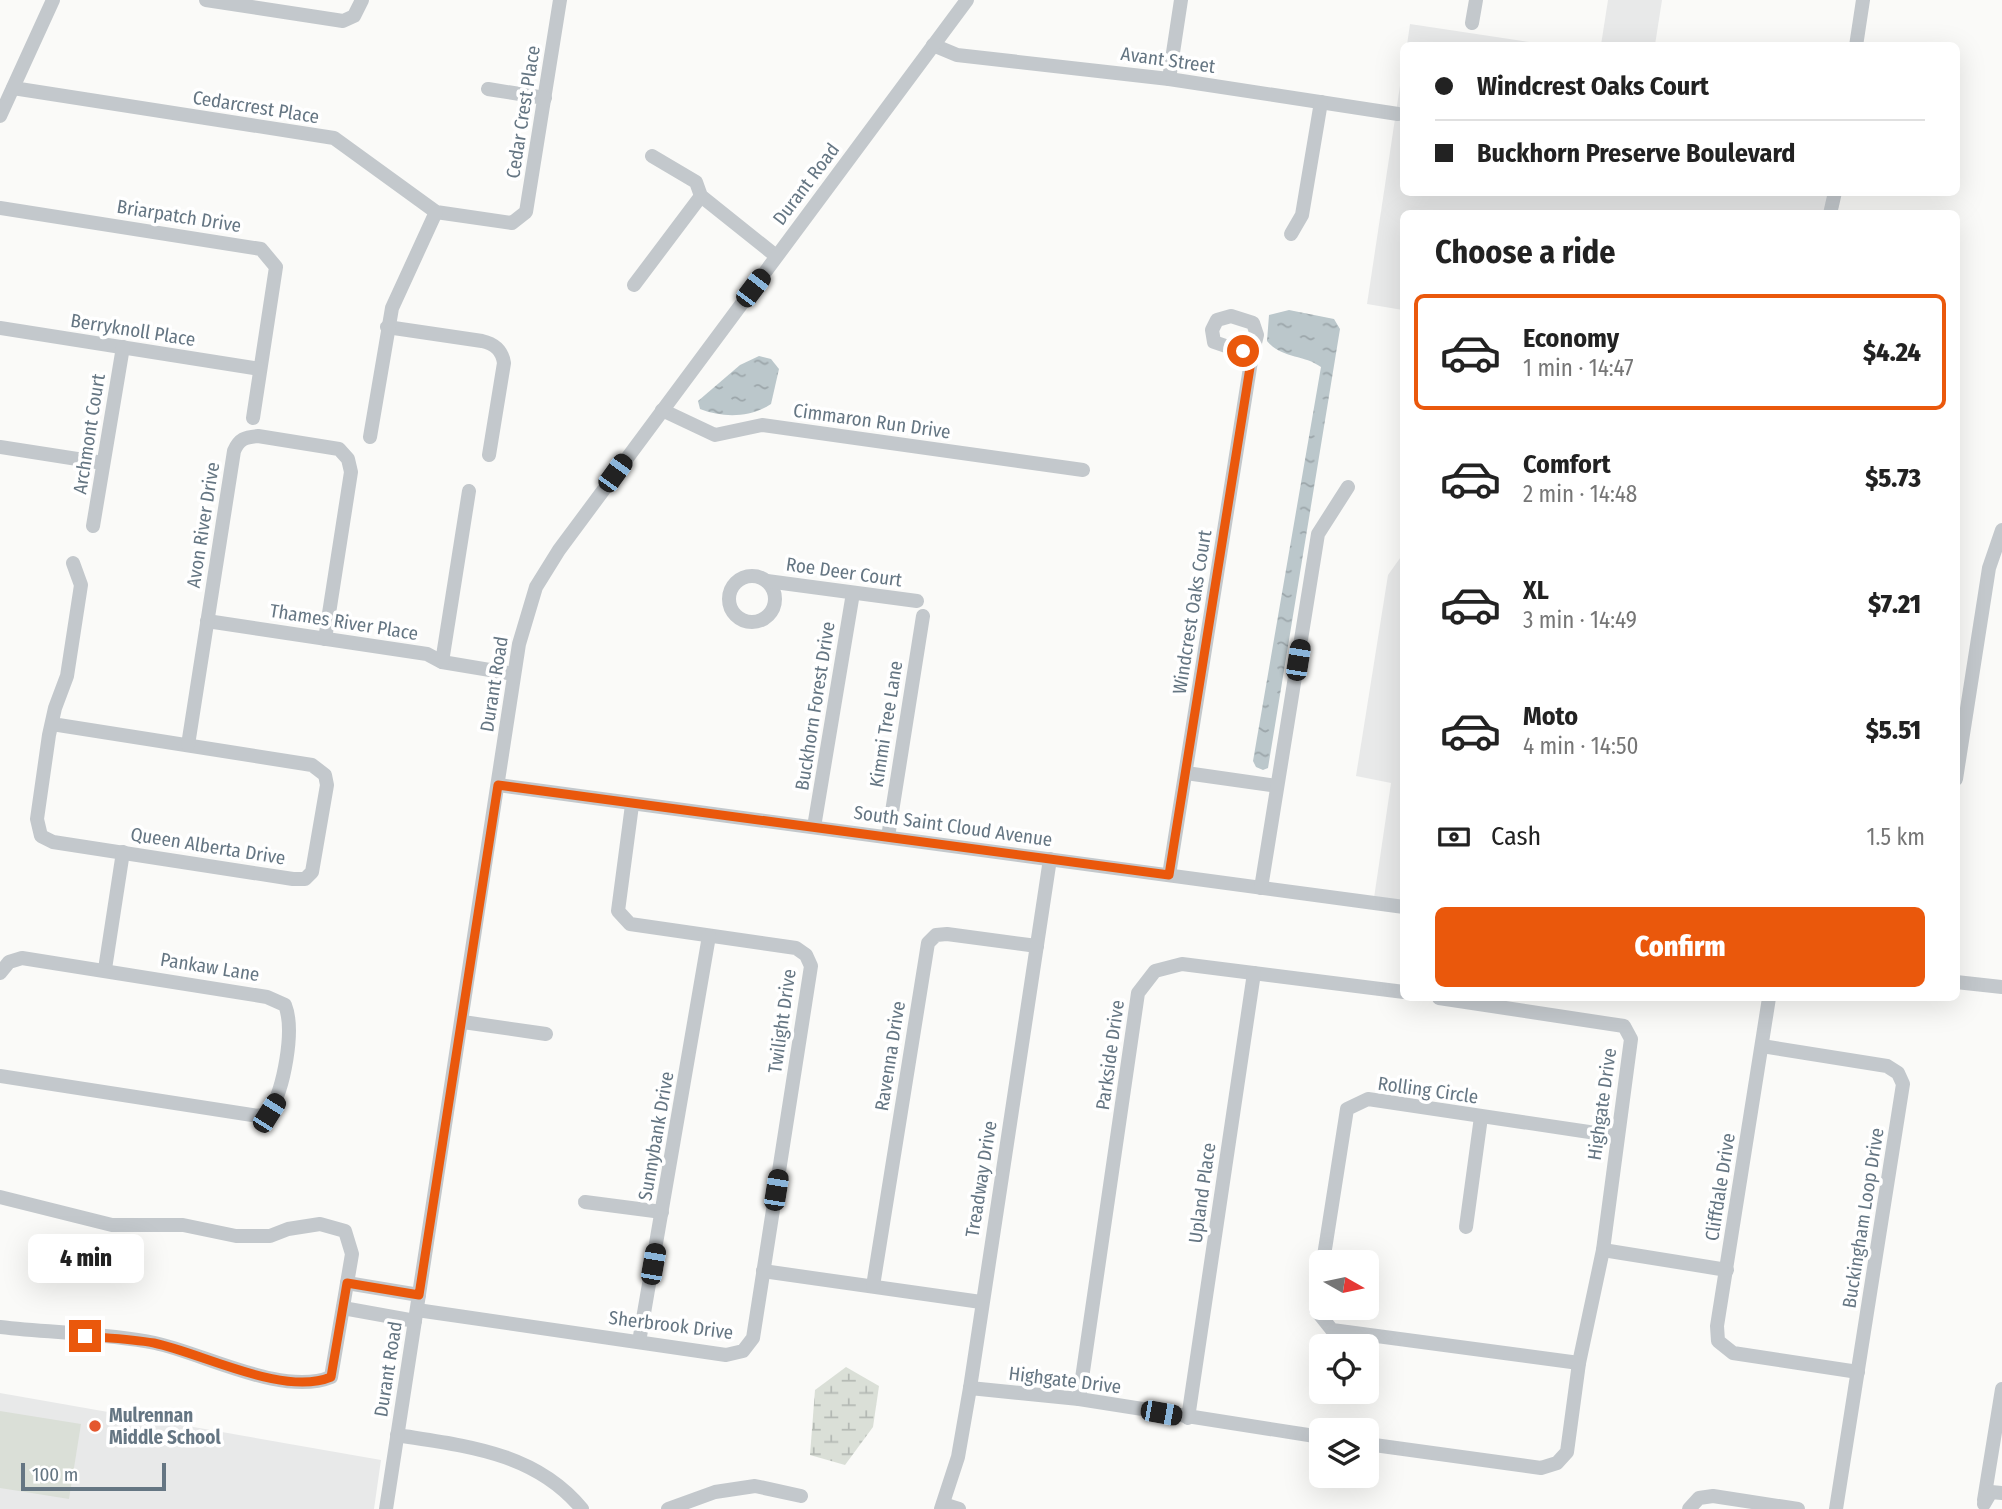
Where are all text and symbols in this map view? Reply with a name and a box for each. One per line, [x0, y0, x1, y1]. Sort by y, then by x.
street label: Avant Street [1119, 42, 1217, 78]
street label: Cedar Crest Place [501, 44, 545, 180]
text: Windcrest Oaks Court [1477, 71, 1709, 102]
street label: Cedarcrest Place [191, 86, 321, 128]
text: Buckhorn Preserve Boulevard [1477, 138, 1795, 169]
street label: Durant Road [768, 139, 844, 229]
street label: Briarpatch Drive [115, 195, 243, 237]
text: Choose a ride [1435, 233, 1616, 271]
car [732, 265, 775, 311]
street label: Berryknoll Place [69, 309, 197, 351]
icon: car [1439, 321, 1502, 384]
text: Economy [1523, 323, 1619, 354]
route start [1227, 335, 1259, 367]
text: $4.24 [1863, 337, 1921, 368]
text: 1 min · 14:47 [1523, 354, 1634, 382]
street label: Archmont Court [68, 371, 110, 496]
street label: Cimmaron Run Drive [792, 399, 952, 443]
icon: car [1439, 447, 1502, 510]
text: Comfort [1523, 449, 1611, 480]
car [595, 450, 636, 496]
street label: Avon River Drive [182, 460, 224, 590]
text: $5.73 [1865, 463, 1921, 494]
text: 2 min · 14:48 [1523, 480, 1637, 508]
street label: Windcrest Oaks Court [1168, 527, 1216, 696]
street label: Roe Deer Court [785, 552, 904, 592]
icon: car [1439, 573, 1502, 636]
text: XL [1523, 575, 1549, 606]
text: $7.21 [1868, 589, 1921, 620]
street label: Thames River Place [268, 599, 420, 645]
text: 3 min · 14:49 [1523, 606, 1637, 634]
street label: Buckhorn Forest Drive [790, 620, 840, 792]
street label: Durant Road [475, 635, 513, 733]
car [1285, 638, 1312, 682]
street label: Kimmi Tree Lane [865, 659, 907, 789]
icon: car [1439, 699, 1502, 762]
text: Moto [1523, 701, 1578, 732]
text: $5.51 [1866, 715, 1921, 746]
text: 4 min · 14:50 [1523, 732, 1638, 760]
street label: South Saint Cloud Avenue [852, 801, 1054, 851]
icon: cash [1435, 818, 1473, 856]
text: Cash [1491, 821, 1541, 852]
street label: Queen Alberta Drive [129, 822, 287, 870]
text: 1.5 km [1867, 823, 1925, 851]
button: Confirm [1435, 907, 1925, 987]
street label: Pankaw Lane [159, 948, 261, 986]
street label: Twilight Drive [763, 967, 801, 1075]
street label: Ravenna Drive [870, 999, 910, 1113]
street label: Parkside Drive [1091, 999, 1129, 1111]
street label: Highgate Drive [1583, 1046, 1621, 1162]
street label: Sunnybank Drive [633, 1070, 679, 1202]
street label: Rolling Circle [1376, 1072, 1480, 1108]
car [249, 1090, 290, 1136]
street label: Treadway Drive [960, 1119, 1002, 1239]
street label: Buckingham Loop Drive [1837, 1126, 1889, 1310]
street label: Cliffdale Drive [1700, 1131, 1740, 1243]
street label: Upland Place [1184, 1141, 1220, 1245]
car [763, 1168, 790, 1212]
callout: 4 min [27, 1234, 143, 1284]
car [640, 1241, 667, 1287]
text: 4 min [60, 1244, 112, 1272]
north arrow [1309, 1250, 1379, 1320]
map controls [1309, 1250, 1379, 1488]
street label: Sherbrook Drive [607, 1306, 735, 1344]
route end [69, 1320, 101, 1352]
street label: Durant Road [369, 1320, 407, 1418]
button: locate [1309, 1334, 1379, 1404]
street label: Highgate Drive [1007, 1362, 1123, 1398]
car [1139, 1399, 1184, 1427]
place label: Mulrennan Middle School [109, 1404, 221, 1449]
marker: Mulrennan Middle School [87, 1418, 103, 1434]
button: layers [1309, 1418, 1379, 1488]
scale bar [21, 1460, 166, 1492]
text: 100 m [32, 1463, 78, 1486]

